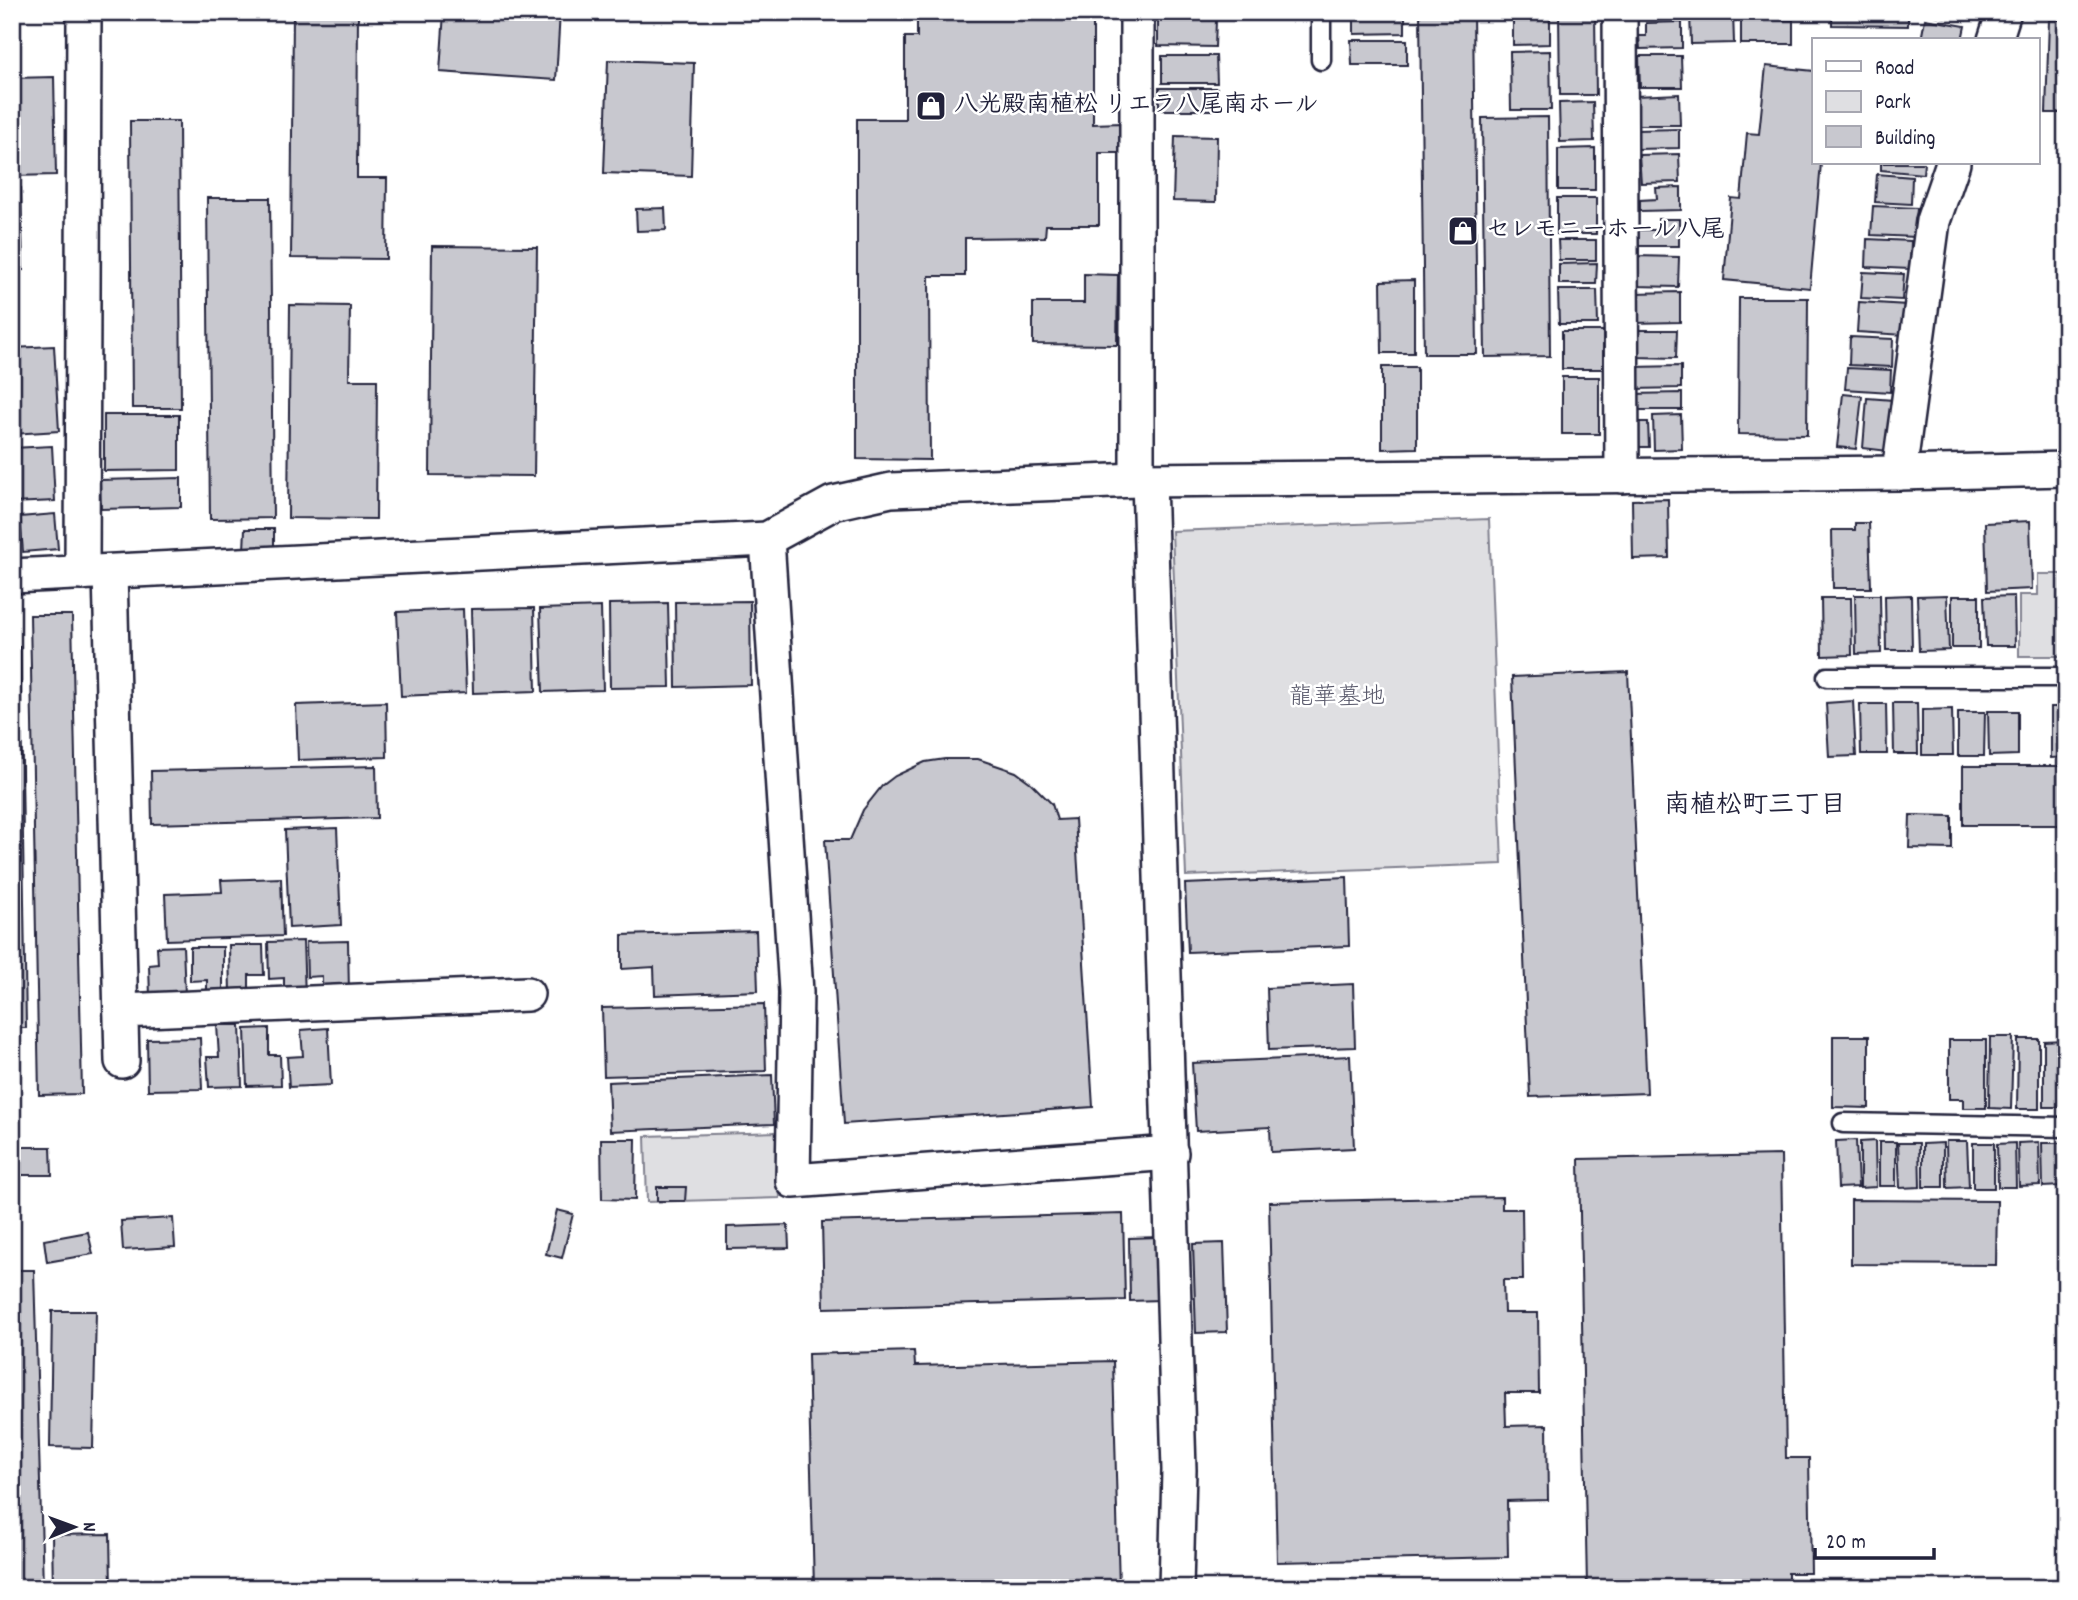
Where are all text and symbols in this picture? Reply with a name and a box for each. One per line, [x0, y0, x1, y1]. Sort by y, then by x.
legend [1812, 38, 2039, 164]
text: Road [1875, 55, 1914, 85]
shop icon: 八光殿南植松 リエラ八尾南ホール [914, 89, 948, 123]
place label: 八光殿南植松 リエラ八尾南ホール [954, 89, 1319, 123]
text: Park [1875, 89, 1911, 119]
text: Building [1875, 125, 1935, 155]
shop icon: セレモニーホール八尾 [1446, 214, 1480, 248]
place label: セレモニーホール八尾 [1486, 214, 1725, 248]
park label: 龍華墓地 [1289, 681, 1385, 715]
district label: 南植松町三丁目 [1664, 788, 1846, 825]
north arrow [38, 1492, 108, 1562]
scale bar [1815, 1516, 1934, 1560]
text: N [74, 1522, 101, 1532]
text: 20 m [1826, 1529, 1866, 1559]

